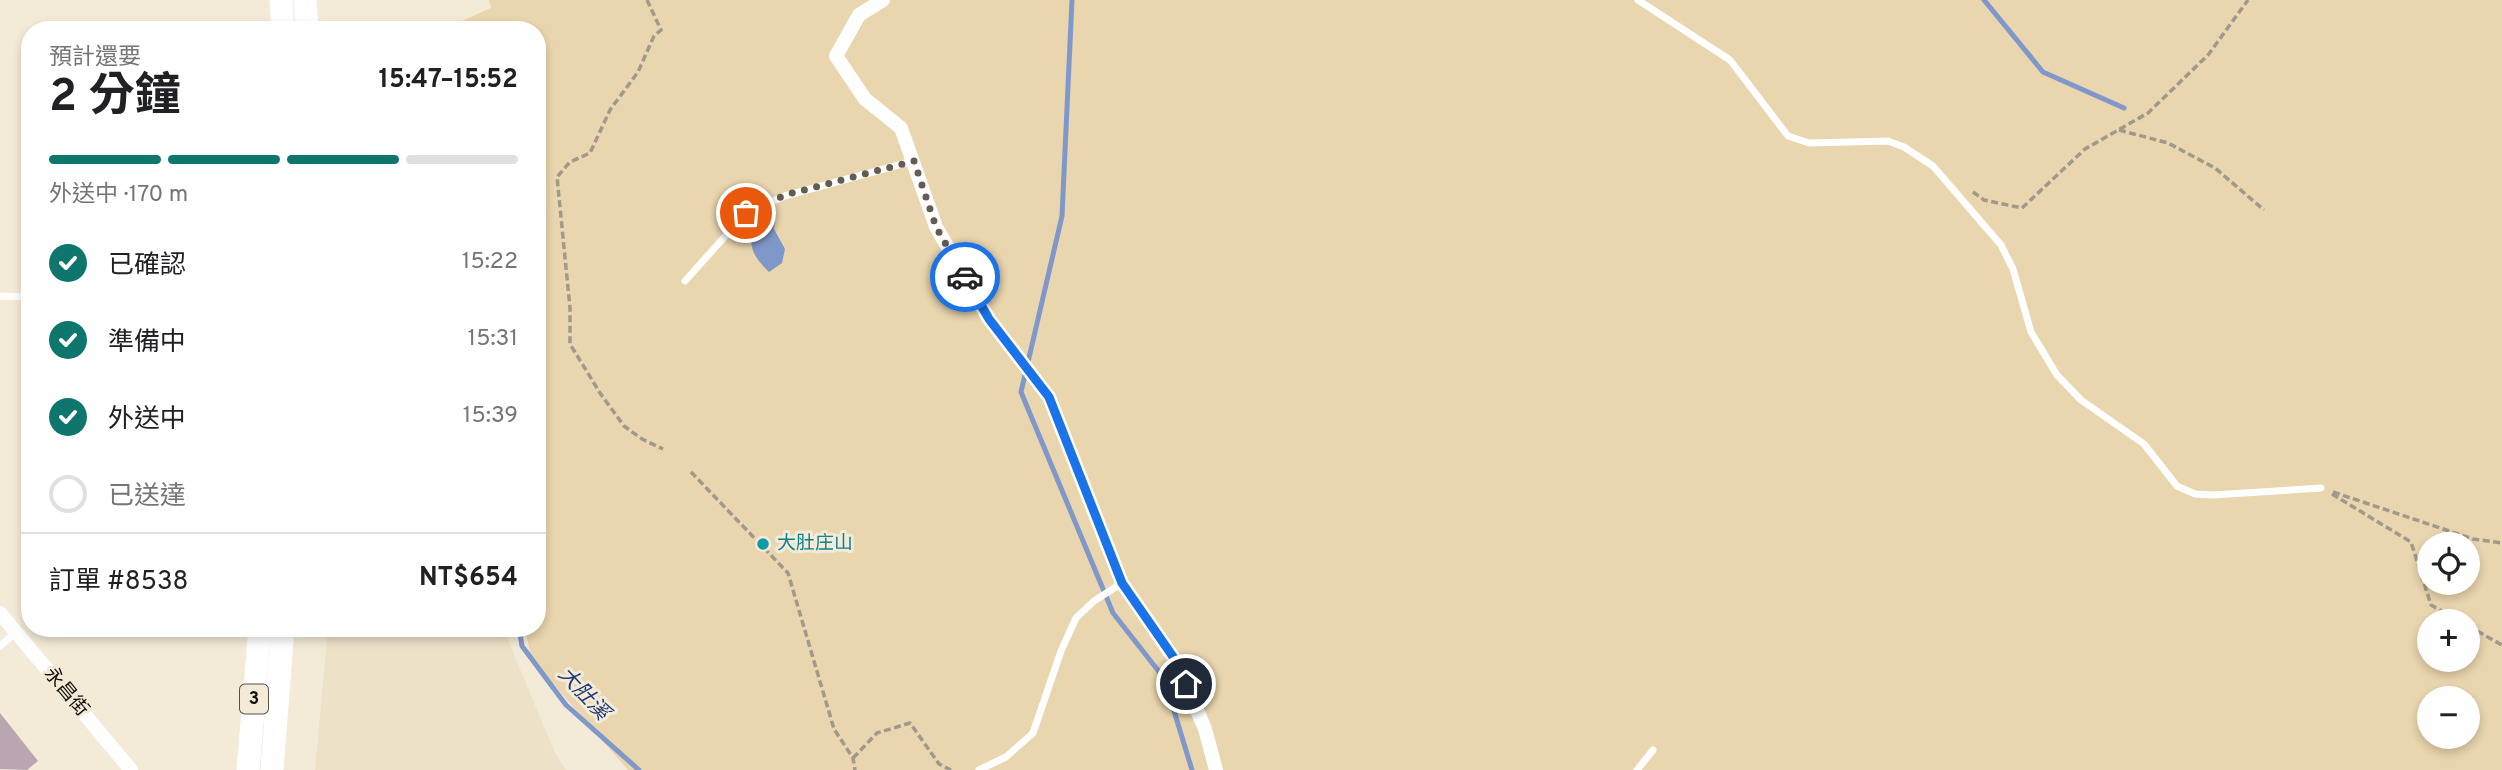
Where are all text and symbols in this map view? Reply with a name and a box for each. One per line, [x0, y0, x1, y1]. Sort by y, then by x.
text: 預計還要 [49, 44, 141, 73]
text: 15:47–15:52 [379, 64, 518, 97]
text: 2 分鐘 [49, 69, 181, 128]
text: 外送中 · 170 m [49, 181, 188, 210]
pin [716, 183, 776, 243]
icon: bag [727, 194, 765, 232]
courier [930, 242, 1000, 312]
icon: check [49, 244, 87, 282]
text: 15:22 [462, 248, 518, 277]
text: 已確認 [108, 250, 186, 283]
icon: car [946, 258, 984, 296]
icon: check [49, 321, 87, 359]
text: 15:31 [468, 325, 518, 354]
text: 準備中 [108, 327, 186, 360]
icon: check [49, 398, 87, 436]
text: 15:39 [463, 402, 518, 431]
text: 外送中 [108, 404, 186, 437]
text: 已送達 [108, 481, 186, 514]
place label: 大肚庄山 [777, 532, 853, 556]
map controls [2417, 532, 2480, 749]
button: locate [2417, 532, 2480, 595]
marker: 大肚庄山 [755, 536, 771, 552]
text: NT$654 [419, 562, 518, 595]
text: 訂單 #8538 [49, 566, 188, 599]
button: + [2417, 609, 2480, 672]
pin [1156, 654, 1216, 714]
street label: 永昌街 [38, 662, 94, 722]
water label: 大肚溪 [552, 662, 616, 728]
icon: home [1167, 665, 1205, 703]
road number: 3 [240, 684, 268, 714]
button: − [2417, 686, 2480, 749]

